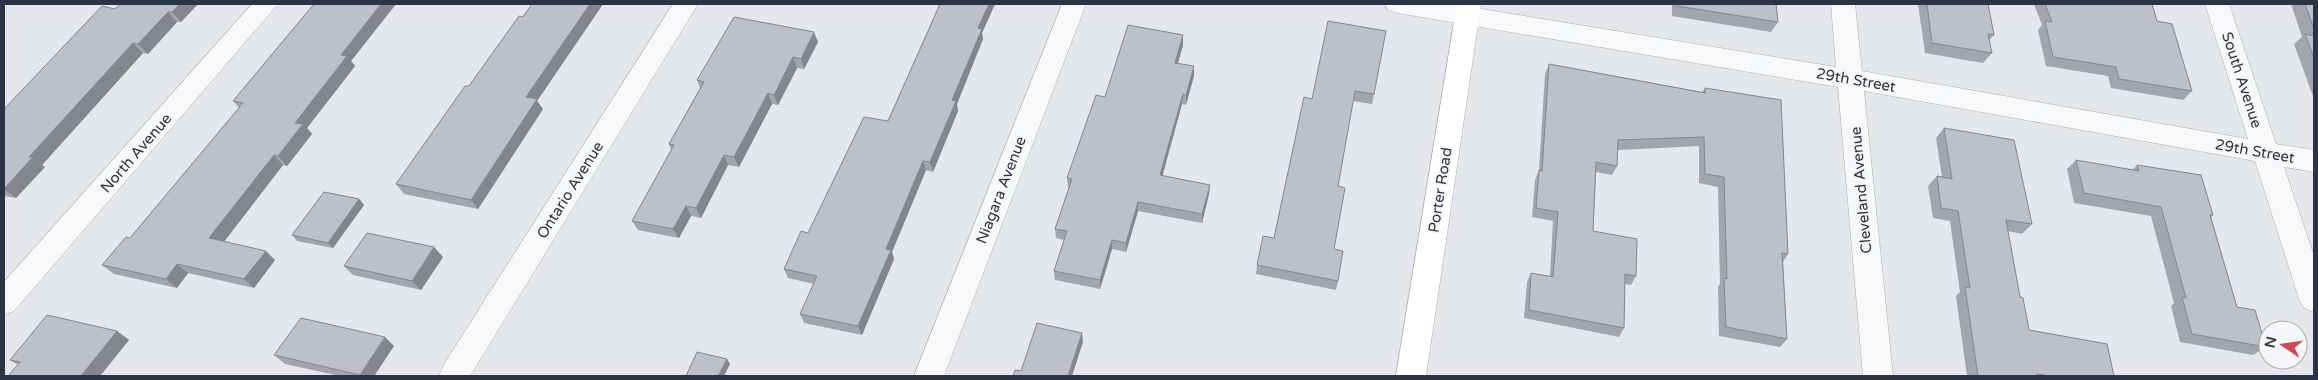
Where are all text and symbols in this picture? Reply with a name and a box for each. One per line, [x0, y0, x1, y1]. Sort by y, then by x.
street label: South Avenue [2218, 30, 2266, 130]
street label: 29th Street [1815, 64, 1897, 96]
street label: North Avenue [97, 110, 175, 196]
street label: Cleveland Avenue [1846, 126, 1876, 254]
street label: Niagara Avenue [972, 134, 1030, 246]
street label: 29th Street [2214, 135, 2296, 167]
street label: Ontario Avenue [533, 138, 607, 242]
street label: Porter Road [1424, 146, 1456, 234]
north arrow [2258, 320, 2308, 370]
text: N [2261, 335, 2280, 350]

